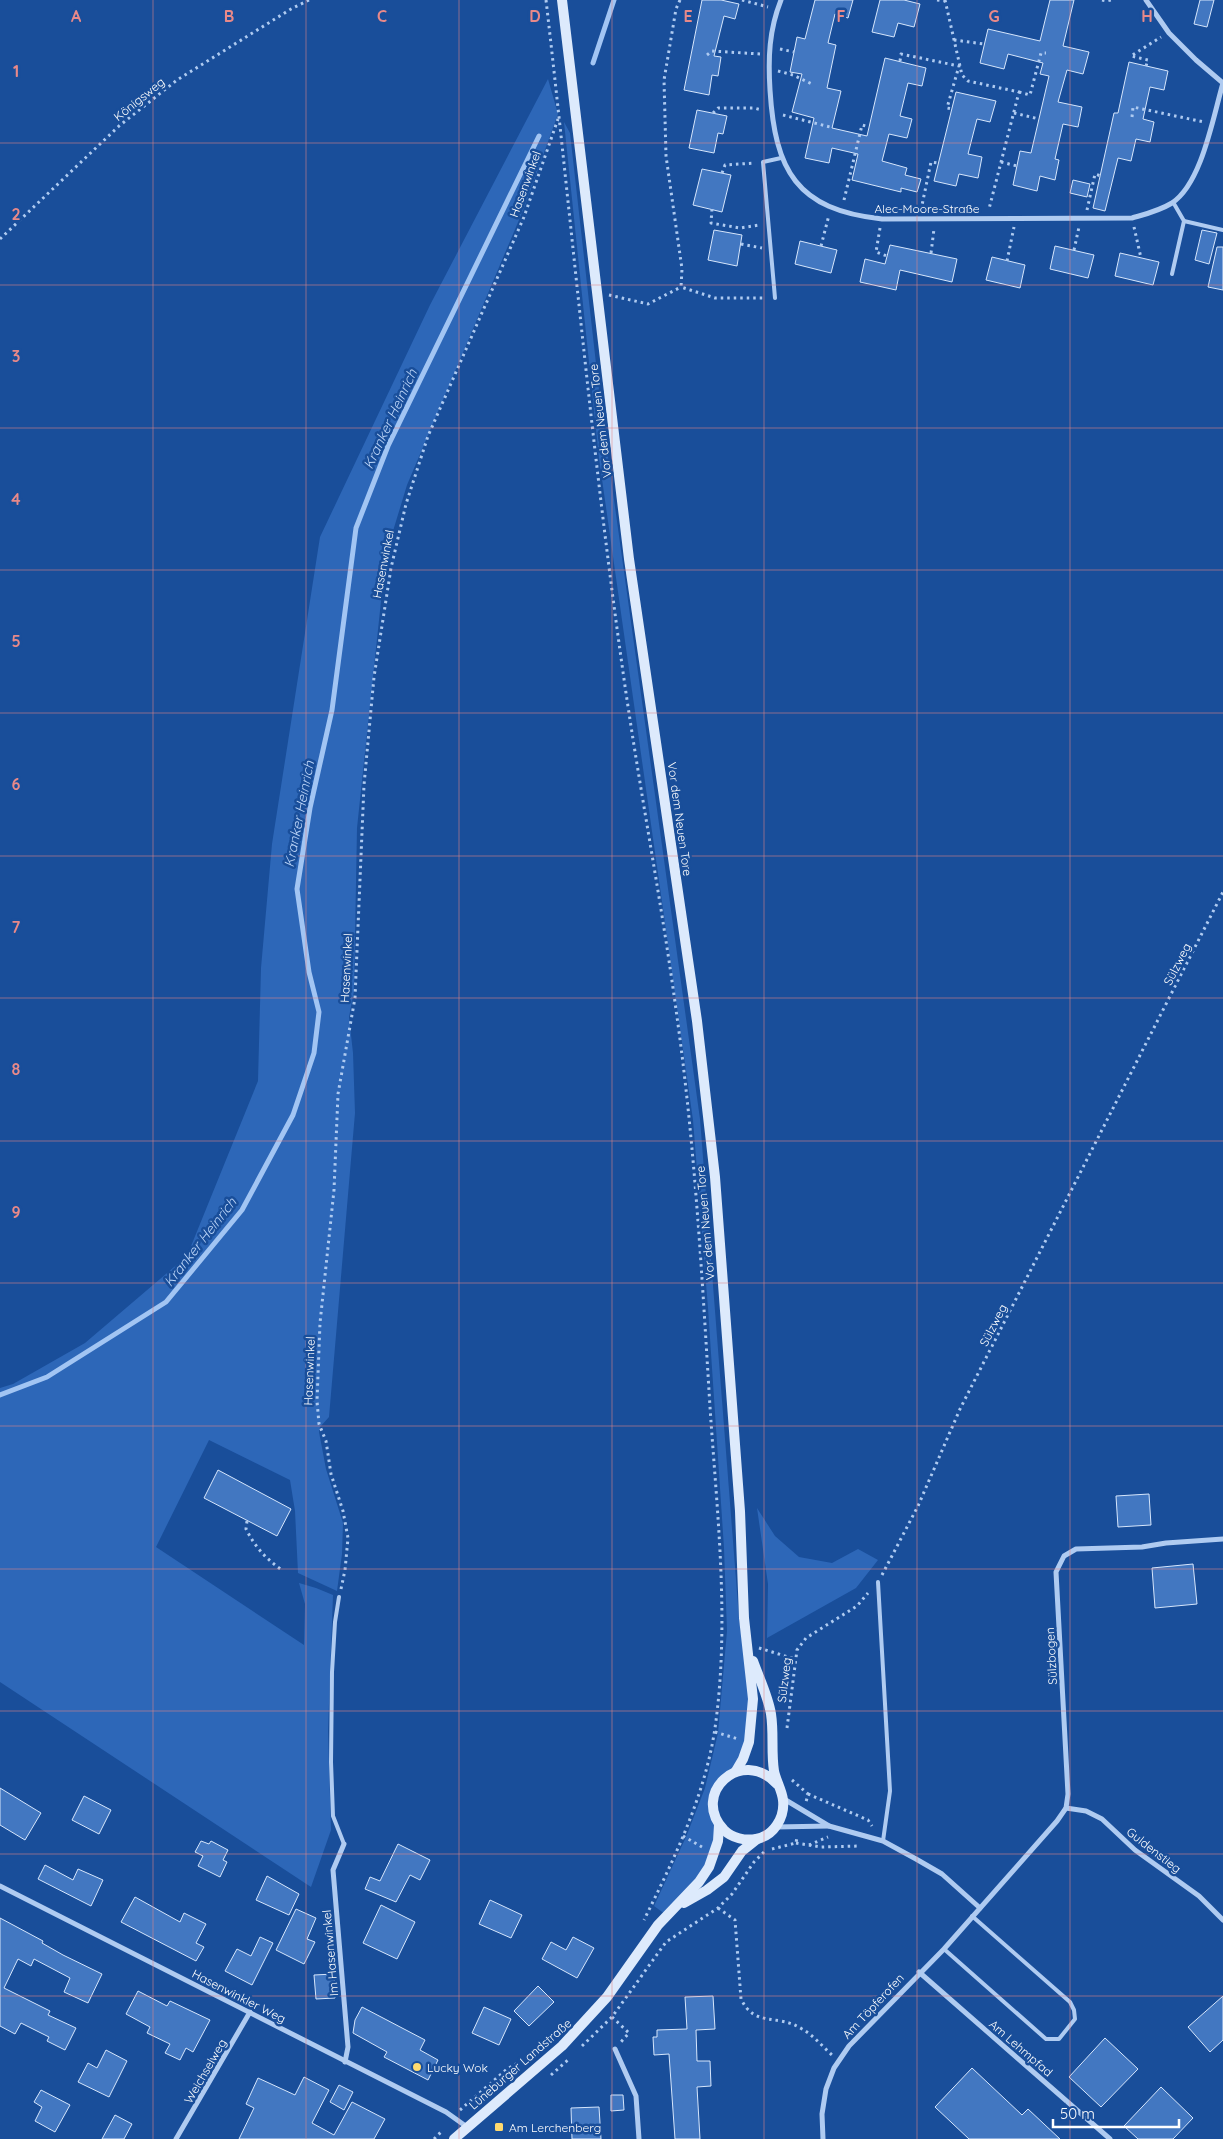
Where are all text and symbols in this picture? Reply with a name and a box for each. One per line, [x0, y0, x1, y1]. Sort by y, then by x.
text: A [71, 6, 82, 26]
text: B [224, 6, 234, 26]
text: C [377, 6, 387, 26]
text: D [529, 6, 541, 26]
text: E [683, 6, 693, 26]
text: F [837, 6, 846, 26]
text: G [988, 6, 1000, 26]
text: H [1141, 6, 1153, 26]
text: 1 [13, 61, 19, 81]
street label: Königsweg [111, 74, 167, 124]
street label: Hasenwinkel [506, 149, 544, 219]
street label: Alec-Moore-Straße [875, 201, 980, 216]
text: 2 [11, 204, 21, 224]
text: 3 [12, 346, 20, 366]
street label: Vor dem Neuen Tore [586, 363, 614, 479]
water label: Kranker Heinrich [359, 365, 421, 472]
text: 4 [11, 489, 21, 509]
street label: Hasenwinkel [369, 528, 397, 600]
text: 5 [11, 631, 21, 651]
water label: Kranker Heinrich [280, 758, 318, 869]
street label: Vor dem Neuen Tore [665, 761, 695, 877]
text: 6 [12, 774, 21, 794]
text: 7 [12, 917, 21, 937]
street label: Hasenwinkel [337, 933, 355, 1003]
street label: Sülzweg [1160, 940, 1194, 988]
text: 8 [12, 1059, 21, 1079]
street label: Vor dem Neuen Tore [693, 1165, 717, 1281]
water label: Kranker Heinrich [160, 1193, 241, 1290]
text: 9 [11, 1202, 21, 1222]
street label: Sülzweg [976, 1301, 1010, 1349]
street label: Hasenwinkel [300, 1336, 318, 1406]
street label: Sülzbogen [1042, 1627, 1060, 1685]
street label: Sülzweg [774, 1657, 794, 1703]
street label: Guldenstieg [1124, 1824, 1184, 1876]
street label: Im Hasenwinkel [319, 1909, 341, 1997]
street label: Hasenwinkler Weg [190, 1966, 288, 2026]
street label: Am Töpferofen [839, 1970, 907, 2042]
street label: Lüneburger Landstraße [466, 2015, 574, 2113]
street label: Am Lehmpfad [986, 2016, 1056, 2080]
street label: Weichselweg [181, 2036, 229, 2106]
place label: Lucky Wok [427, 2060, 488, 2075]
marker: Lucky Wok [411, 2061, 423, 2073]
scale bar [1053, 2096, 1179, 2128]
text: 50 m [1060, 2104, 1095, 2123]
place label: Am Lerchenberg [509, 2120, 601, 2135]
marker: Am Lerchenberg [493, 2121, 505, 2133]

